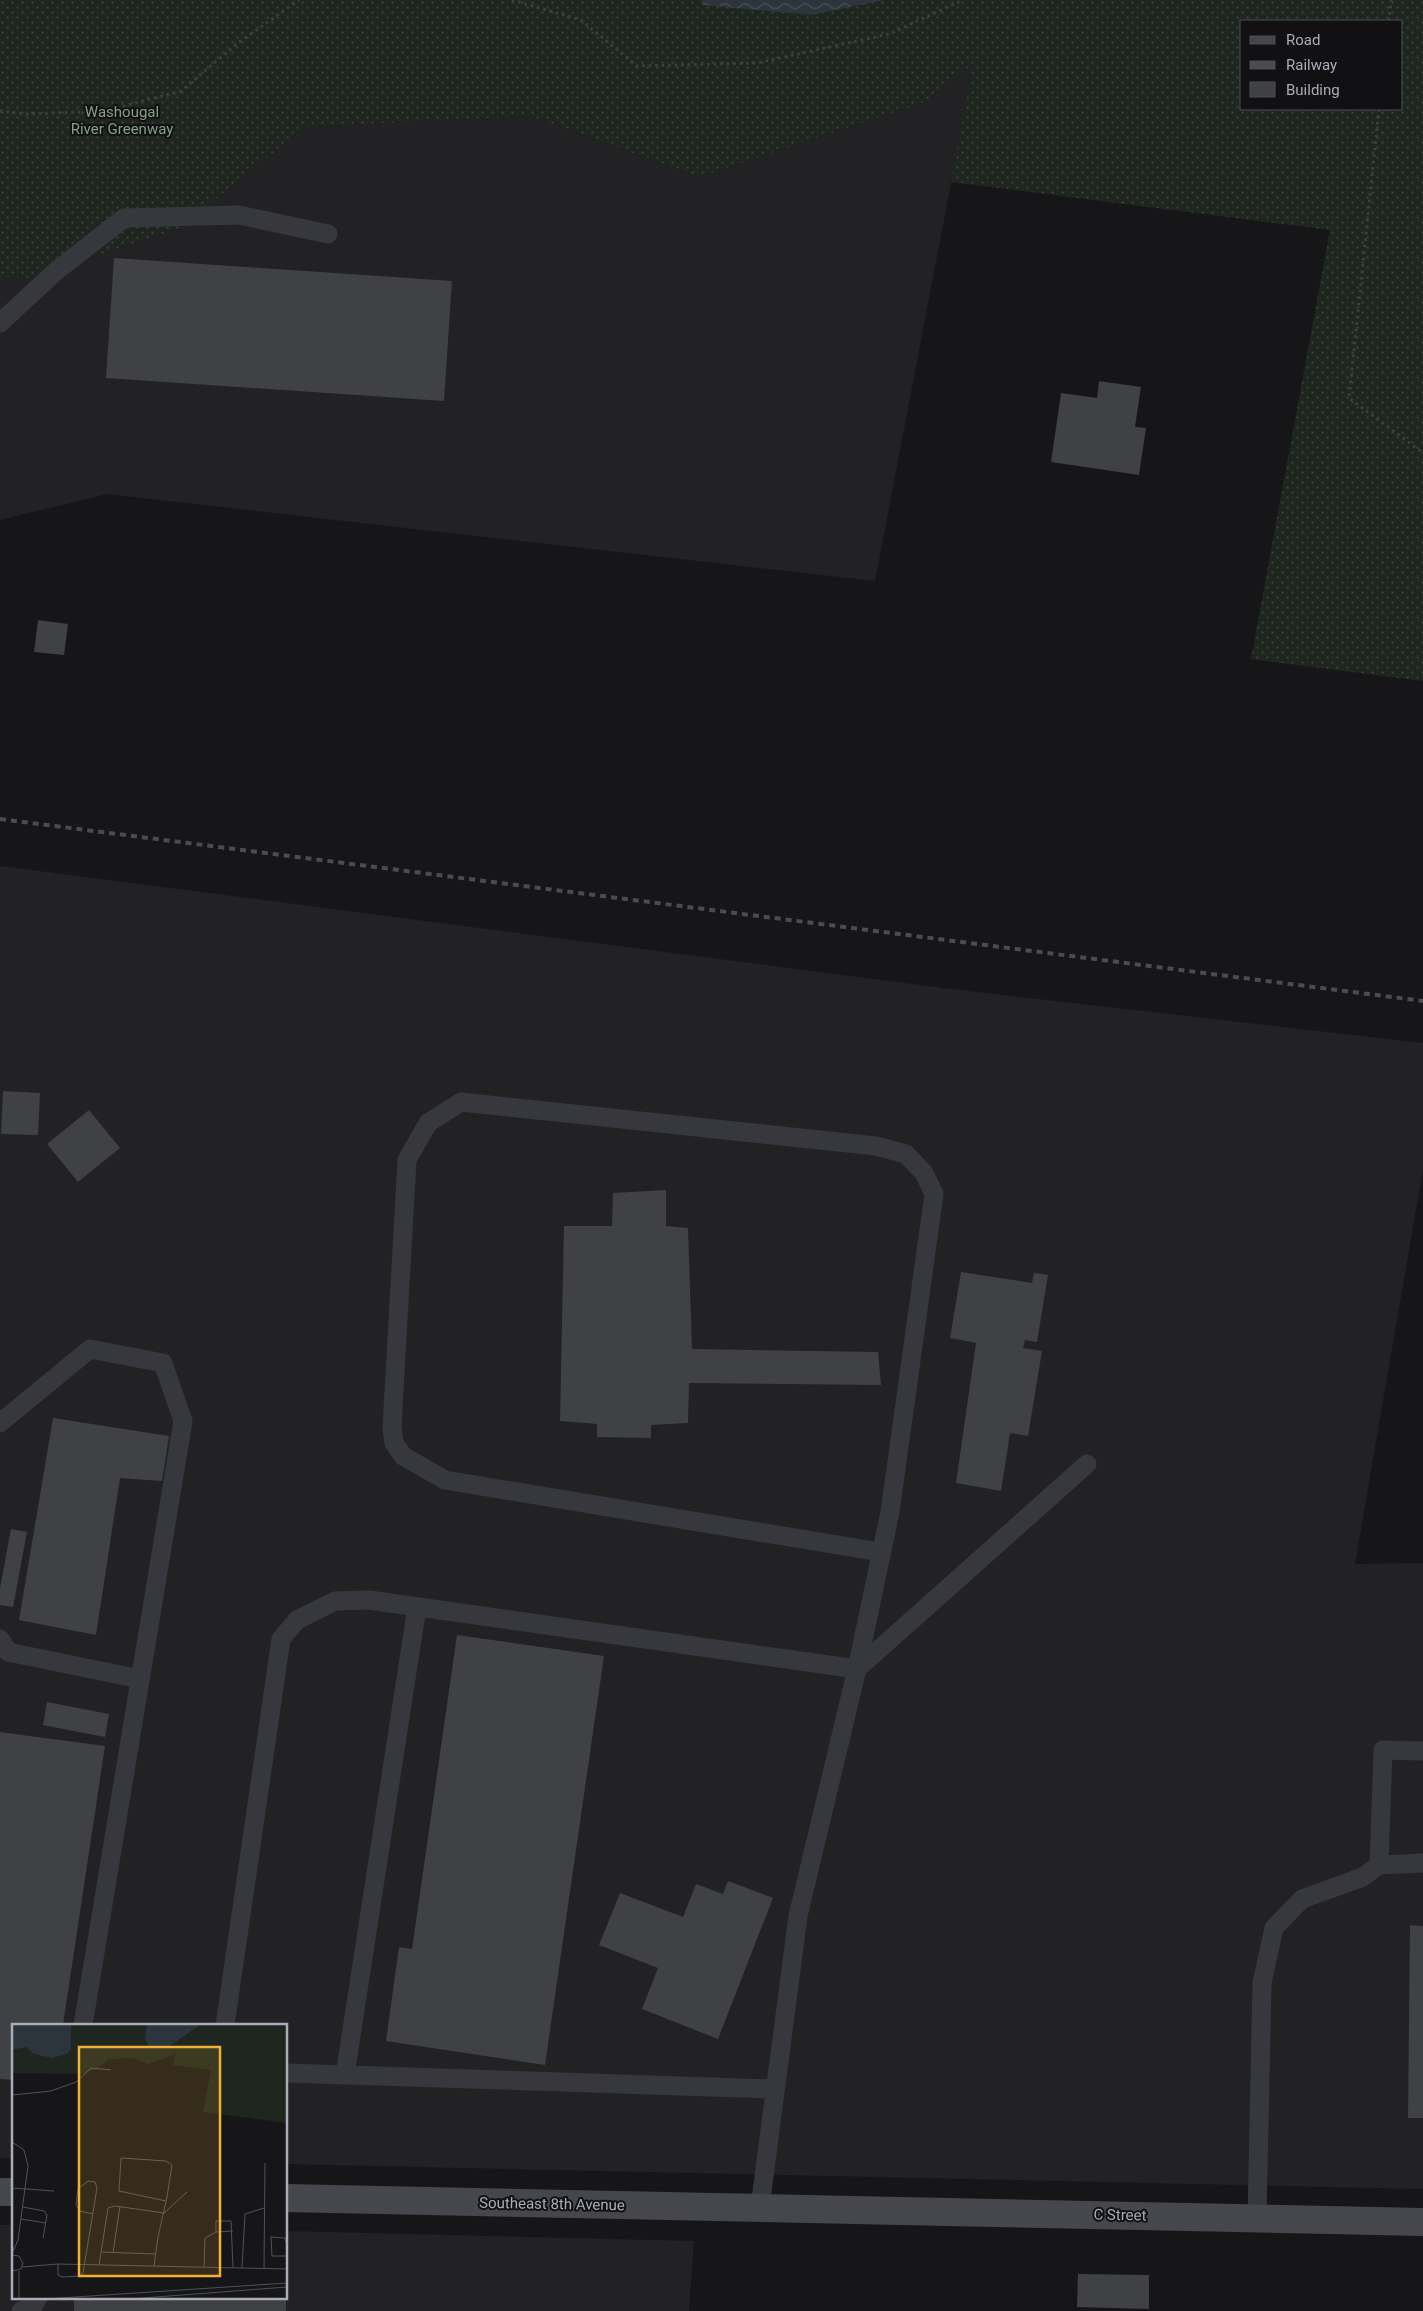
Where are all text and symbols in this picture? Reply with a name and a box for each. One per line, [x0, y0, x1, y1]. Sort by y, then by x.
legend [1240, 20, 1403, 110]
text: Road [1286, 31, 1320, 49]
text: Railway [1286, 56, 1337, 74]
text: Building [1286, 81, 1340, 99]
park label: Washougal River Greenway [71, 103, 173, 138]
inset map [12, 2024, 288, 2298]
street label: Southeast 8th Avenue [479, 2194, 625, 2214]
street label: C Street [1093, 2206, 1147, 2224]

